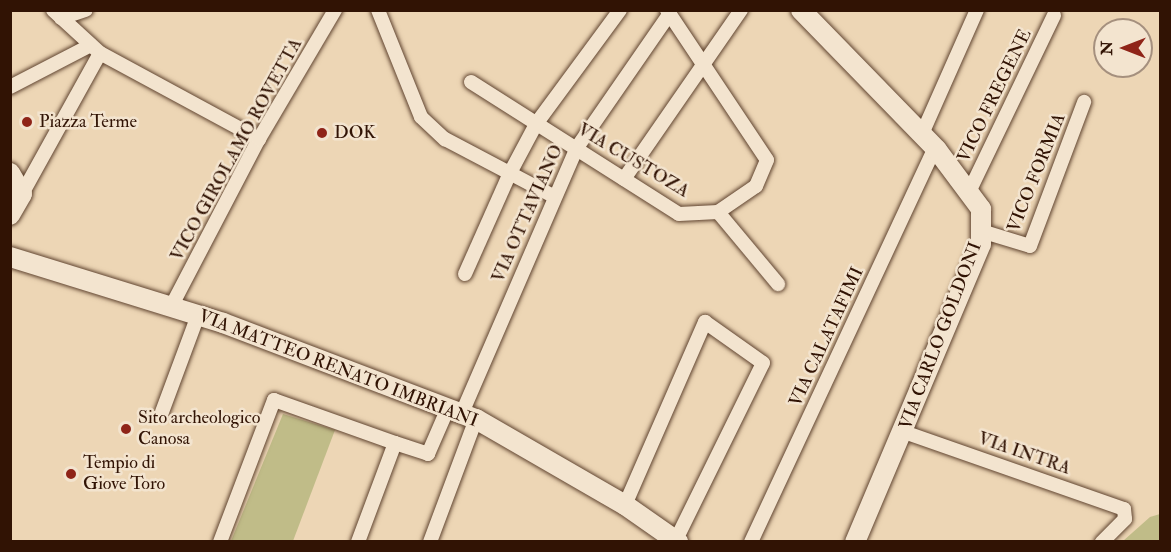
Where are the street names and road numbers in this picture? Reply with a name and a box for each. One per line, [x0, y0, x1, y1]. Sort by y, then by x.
street label: VICO FREGENE [953, 26, 1037, 166]
street label: VICO GIROLAMO ROVETTA [167, 35, 307, 265]
street label: VICO FORMIA [1003, 110, 1071, 236]
street label: VIA CUSTOZA [573, 119, 693, 203]
street label: VIA OTTAVIANO [488, 142, 568, 286]
street label: VIA CARLO GOLDONI [895, 239, 987, 433]
street label: VIA CALATAFIMI [785, 264, 869, 410]
street label: VIA MATTEO RENATO IMBRIANI [195, 306, 481, 432]
street label: VIA INTRA [975, 428, 1073, 480]

